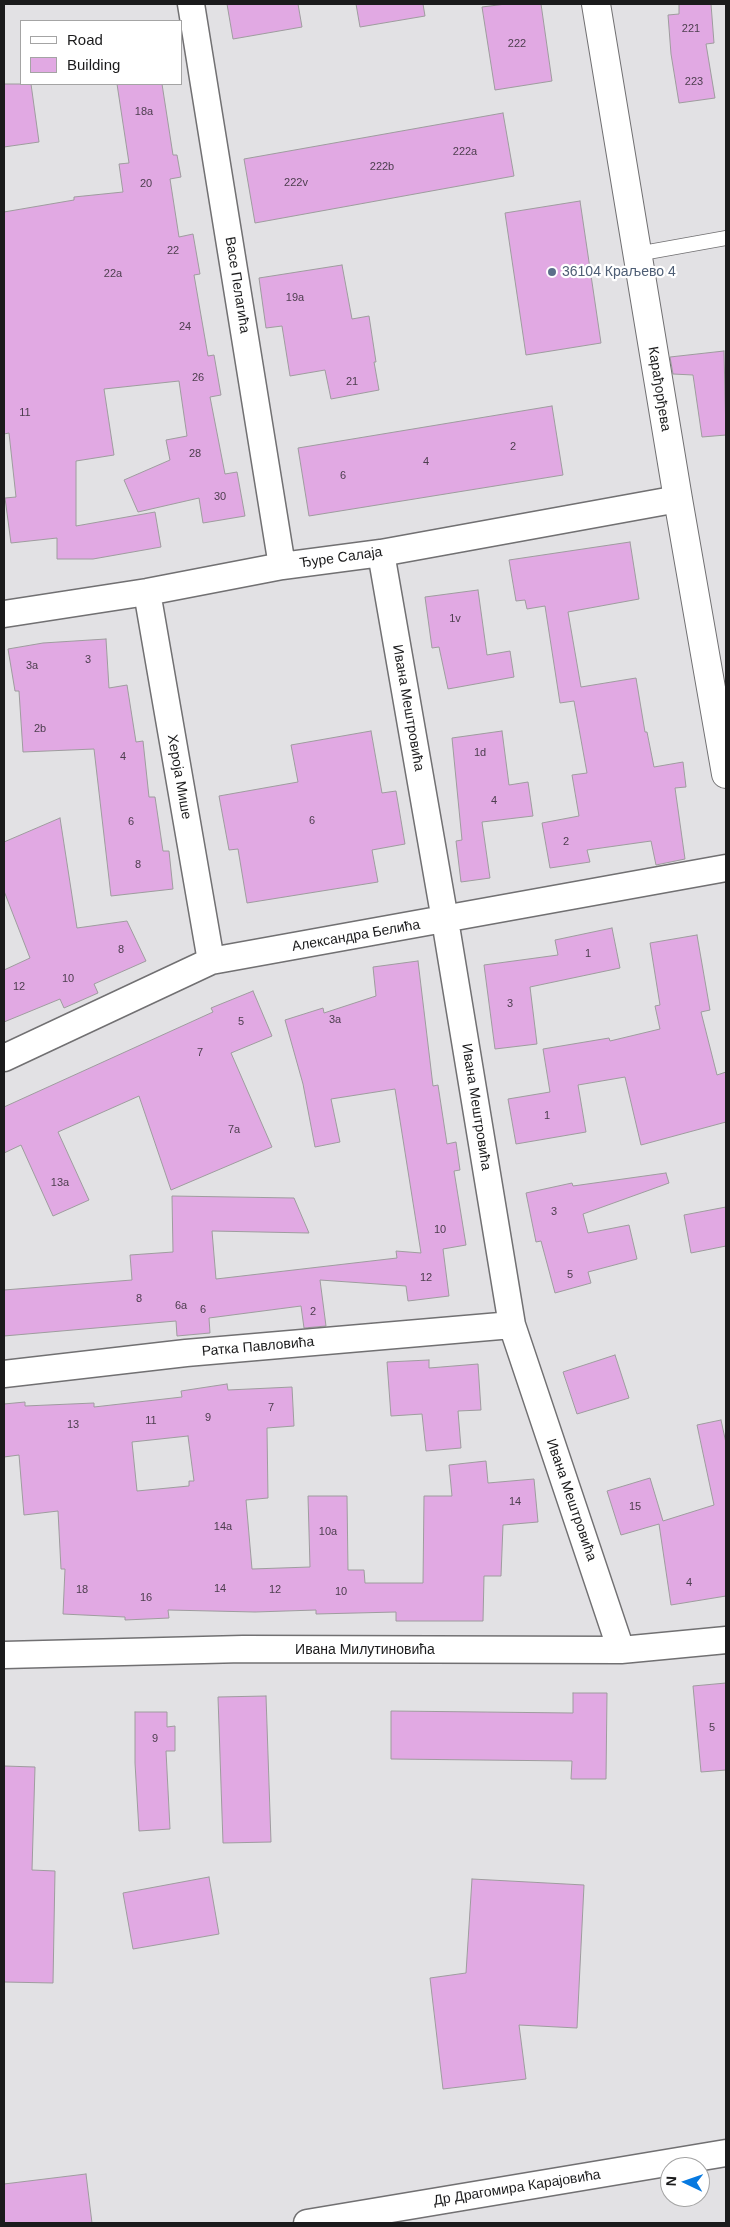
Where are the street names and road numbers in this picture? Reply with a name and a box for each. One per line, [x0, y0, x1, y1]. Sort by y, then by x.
street label: Васе Пелагића [221, 235, 253, 335]
street label: Карађорђева [644, 345, 674, 433]
street label: Ђуре Салаја [299, 544, 383, 572]
street label: Ивана Мештровића [389, 643, 427, 773]
street label: Хероја Мише [163, 733, 195, 821]
street label: Александра Белића [291, 916, 421, 956]
street label: Ивана Мештровића [458, 1042, 494, 1172]
street label: Ратка Павловића [201, 1334, 315, 1360]
street label: Ивана Мештровића [542, 1437, 600, 1563]
street label: Ивана Милутиновића [295, 1642, 435, 1658]
street label: Др Драгомира Карајовића [432, 2166, 602, 2210]

